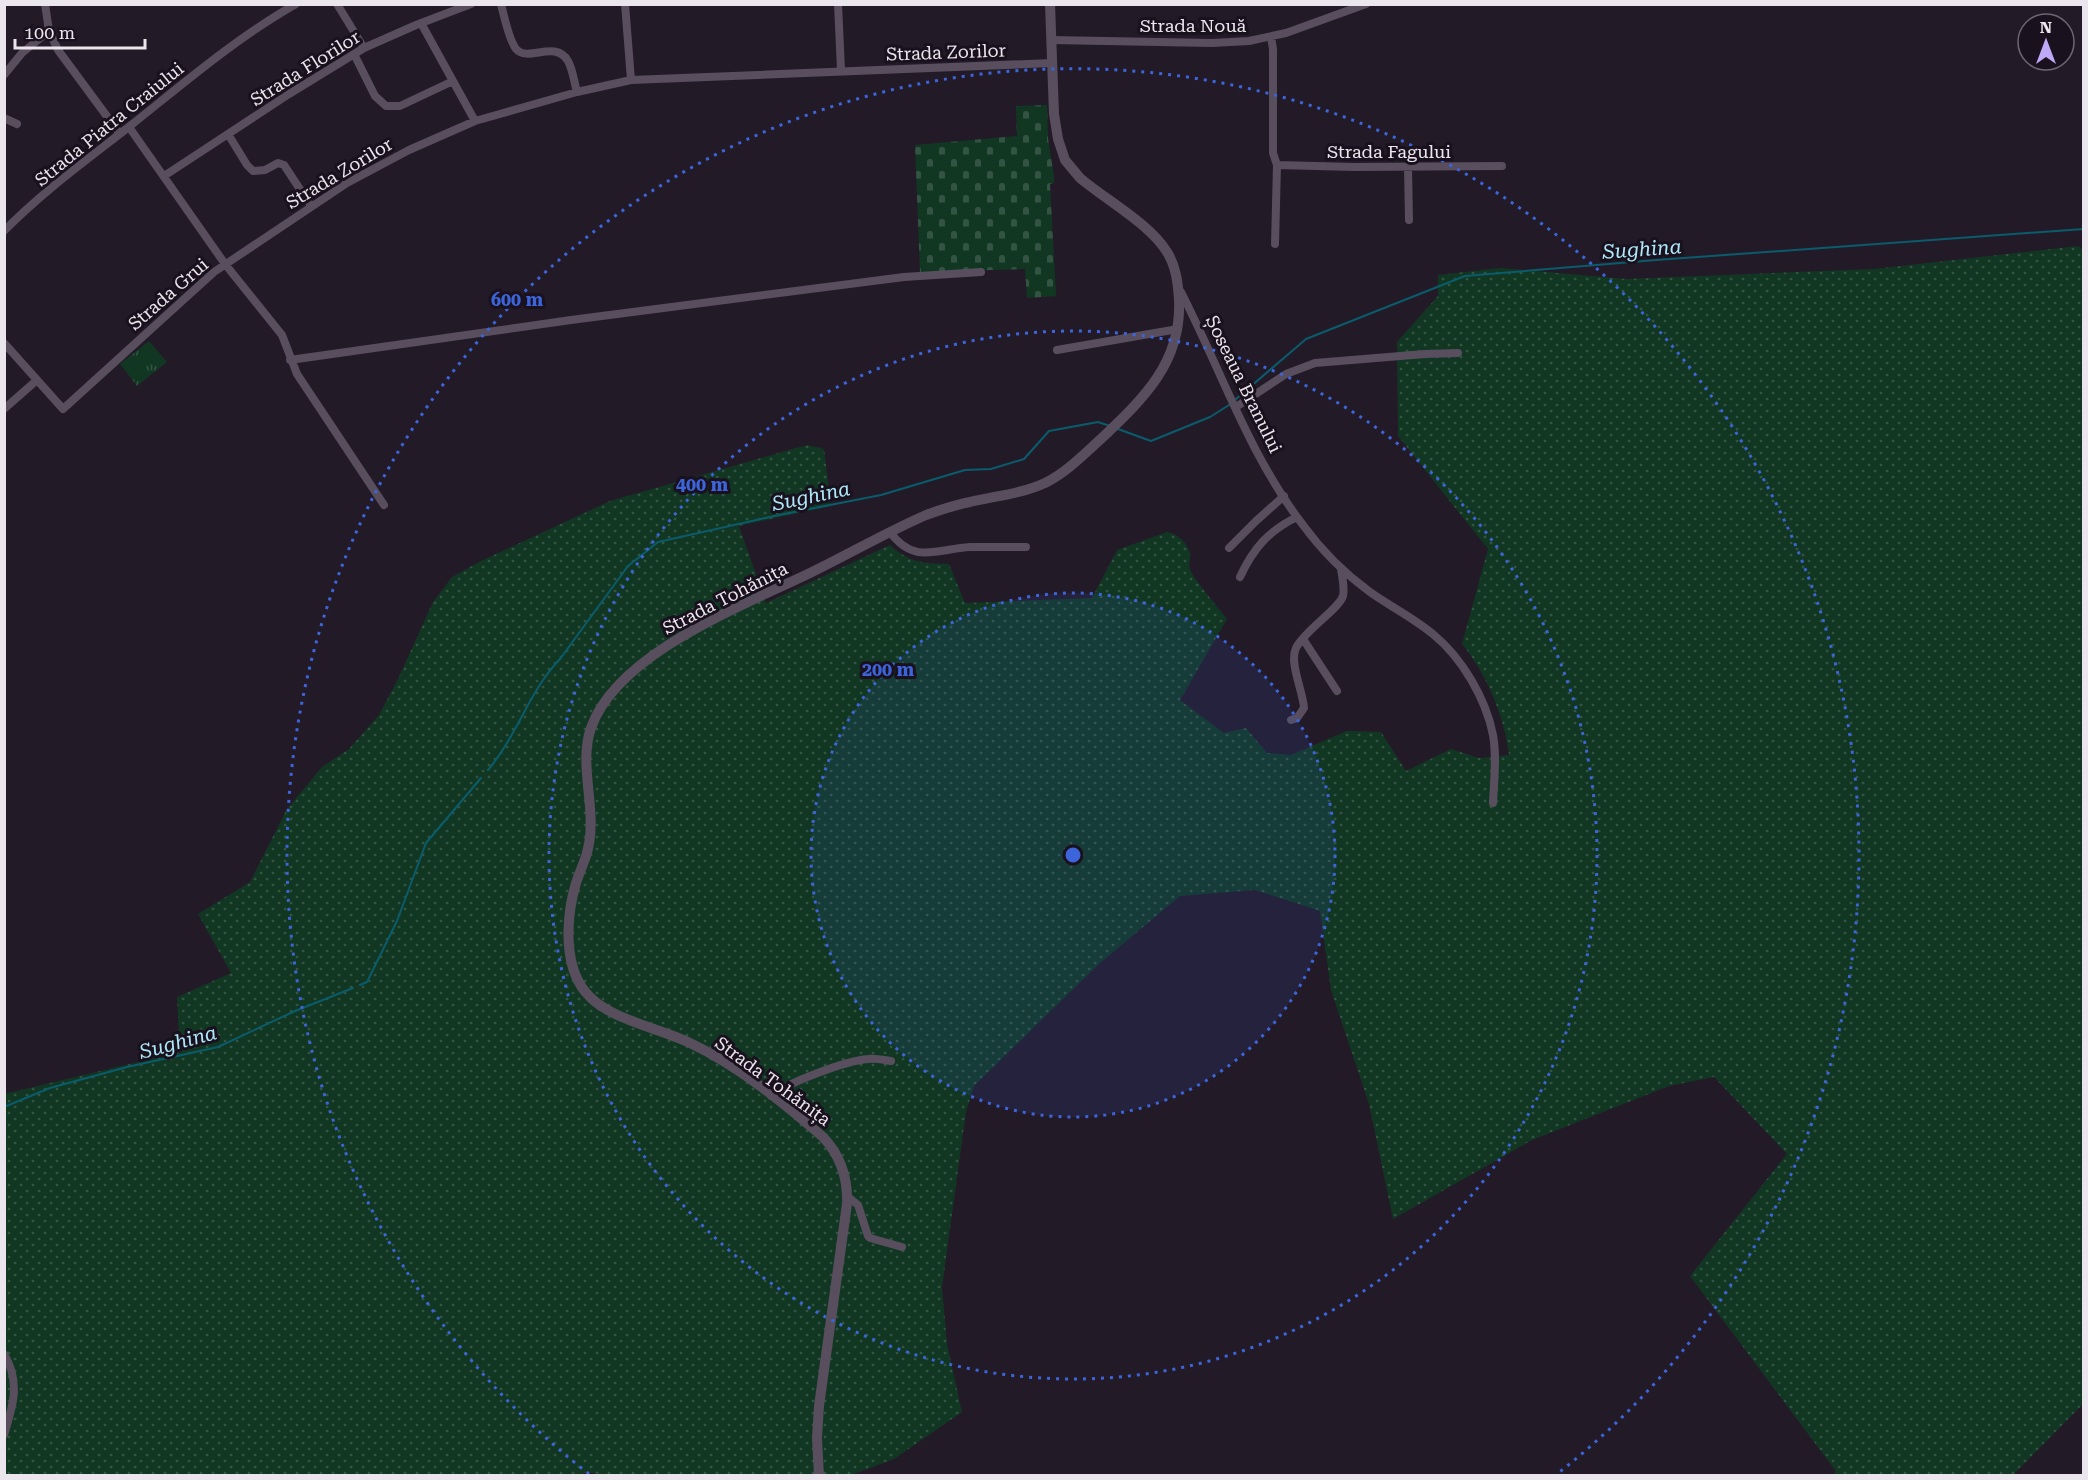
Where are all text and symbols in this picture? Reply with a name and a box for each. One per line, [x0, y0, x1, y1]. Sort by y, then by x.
scale bar [15, 12, 146, 50]
north arrow [2016, 12, 2076, 72]
street label: Strada Nouă [1140, 15, 1247, 36]
text: N [2040, 18, 2052, 37]
text: 100 m [24, 22, 75, 43]
street label: Strada Florilor [246, 26, 364, 110]
street label: Strada Zorilor [886, 39, 1006, 65]
street label: Strada Piatra Craiului [30, 57, 188, 190]
street label: Strada Zorilor [282, 133, 396, 213]
street label: Strada Fagului [1327, 141, 1451, 162]
water label: Sughina [1601, 234, 1682, 264]
street label: Strada Grui [124, 253, 212, 334]
text: 600 m [491, 289, 544, 310]
street label: Șoseaua Branului [1201, 312, 1286, 457]
text: 400 m [676, 474, 729, 495]
water label: Sughina [769, 476, 852, 516]
street label: Strada Tohănița [659, 557, 792, 639]
text: 200 m [862, 659, 915, 680]
centre of rings [1063, 845, 1083, 865]
water label: Sughina [136, 1020, 219, 1064]
street label: Strada Tohănița [711, 1032, 835, 1131]

